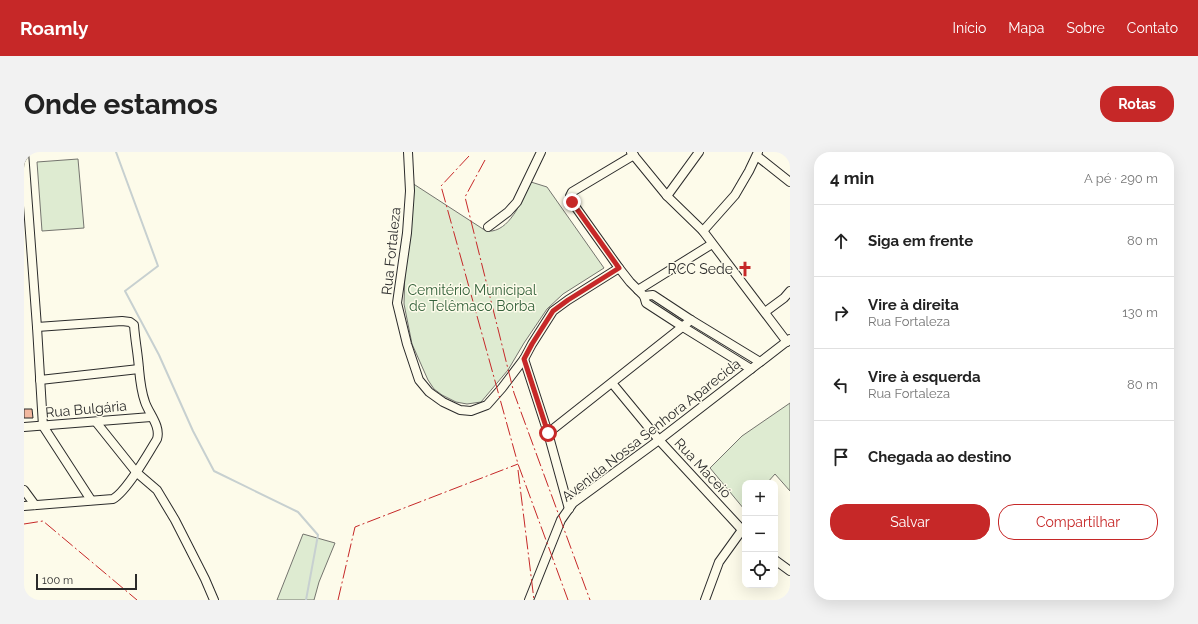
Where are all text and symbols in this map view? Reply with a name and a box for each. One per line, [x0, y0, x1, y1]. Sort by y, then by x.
text: Roamly [20, 17, 88, 39]
text: Início [953, 20, 986, 36]
text: Mapa [1008, 20, 1044, 36]
text: Sobre [1066, 20, 1105, 36]
text: Contato [1127, 20, 1178, 36]
button: Rotas [1100, 86, 1174, 122]
text: Onde estamos [24, 88, 218, 121]
text: 4 min [830, 168, 874, 188]
text: A pé · 290 m [1084, 171, 1158, 186]
route end [563, 193, 581, 211]
street label: Rua Fortaleza [378, 206, 404, 296]
icon: ahead [830, 230, 852, 252]
text: Siga em frente [868, 232, 973, 250]
text: 80 m [1127, 233, 1158, 248]
church icon: RCC Sede [736, 260, 754, 278]
place label: RCC Sede [668, 261, 733, 277]
park label: Cemitério Municipal de Telêmaco Borba [407, 282, 537, 314]
text: Vire à direita [868, 296, 959, 314]
icon: right [830, 302, 852, 324]
text: 130 m [1122, 305, 1158, 320]
text: Rua Fortaleza [868, 314, 950, 329]
street label: Avenida Nossa Senhora Aparecida [559, 355, 743, 505]
text: Vire à esquerda [868, 368, 981, 386]
icon: left [830, 374, 852, 396]
text: 80 m [1127, 377, 1158, 392]
text: Rua Fortaleza [868, 386, 950, 401]
street label: Rua Bulgária [45, 397, 127, 421]
route start [539, 424, 557, 442]
street label: Rua Maceió [671, 435, 735, 501]
icon: arrive [830, 446, 852, 468]
text: Chegada ao destino [868, 448, 1011, 466]
map controls [742, 480, 778, 588]
button: + [742, 480, 778, 516]
button: Salvar [830, 504, 990, 540]
button: Compartilhar [998, 504, 1158, 540]
button: − [742, 516, 778, 552]
button: locate [742, 552, 778, 588]
scale bar [36, 572, 137, 591]
text: 100 m [42, 574, 73, 587]

